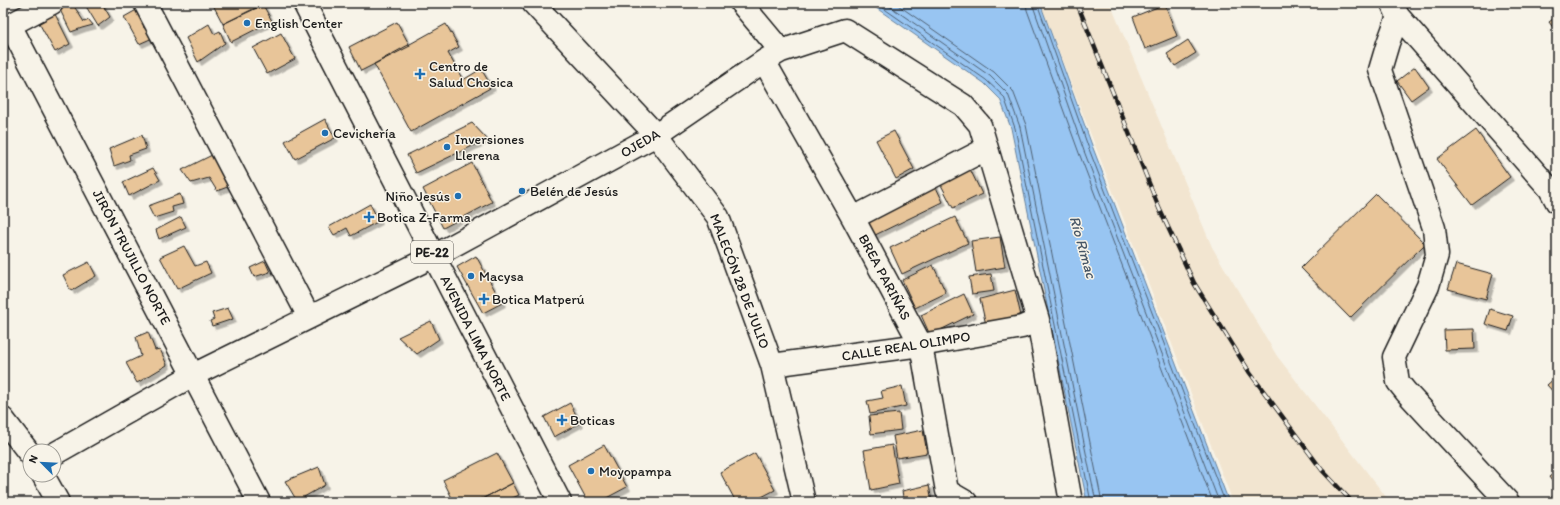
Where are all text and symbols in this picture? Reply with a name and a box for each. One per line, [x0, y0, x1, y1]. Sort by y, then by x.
place label: English Center [255, 15, 343, 32]
marker: English Center [242, 18, 252, 28]
place label: Centro de Salud Chosica [429, 58, 513, 91]
marker: Centro de Salud Chosica [414, 68, 426, 80]
place label: Cevichería [333, 125, 396, 142]
street label: OJEDA [618, 125, 663, 161]
marker: Cevichería [320, 128, 330, 138]
place label: Inversiones Llerena [455, 131, 524, 164]
marker: Inversiones Llerena [442, 142, 452, 152]
place label: Belén de Jesús [530, 183, 618, 200]
marker: Belén de Jesús [517, 186, 527, 196]
street label: JIRÓN TRUJILLO NORTE [89, 187, 175, 328]
place label: Niño Jesús [385, 188, 450, 205]
marker: Niño Jesús [453, 191, 463, 201]
place label: Botica Z-Farma [377, 209, 471, 226]
street label: MALECÓN 28 DE JULIO [706, 211, 773, 351]
marker: Botica Z-Farma [364, 212, 374, 222]
water label: Río Rímac [1066, 214, 1101, 281]
street label: BREA PARIÑAS [855, 231, 914, 323]
road number: PE-22 [411, 241, 453, 263]
place label: Macysa [479, 268, 524, 285]
marker: Macysa [466, 271, 476, 281]
street label: AVENIDA LIMA NORTE [437, 273, 515, 404]
place label: Botica Matperú [492, 291, 585, 308]
marker: Botica Matperú [479, 294, 489, 304]
street label: CALLE REAL OLIMPO [841, 328, 972, 365]
place label: Boticas [570, 412, 615, 429]
marker: Boticas [557, 415, 567, 425]
north arrow [22, 443, 62, 483]
text: N [26, 453, 41, 465]
place label: Moyopampa [599, 463, 672, 480]
marker: Moyopampa [586, 466, 596, 476]

